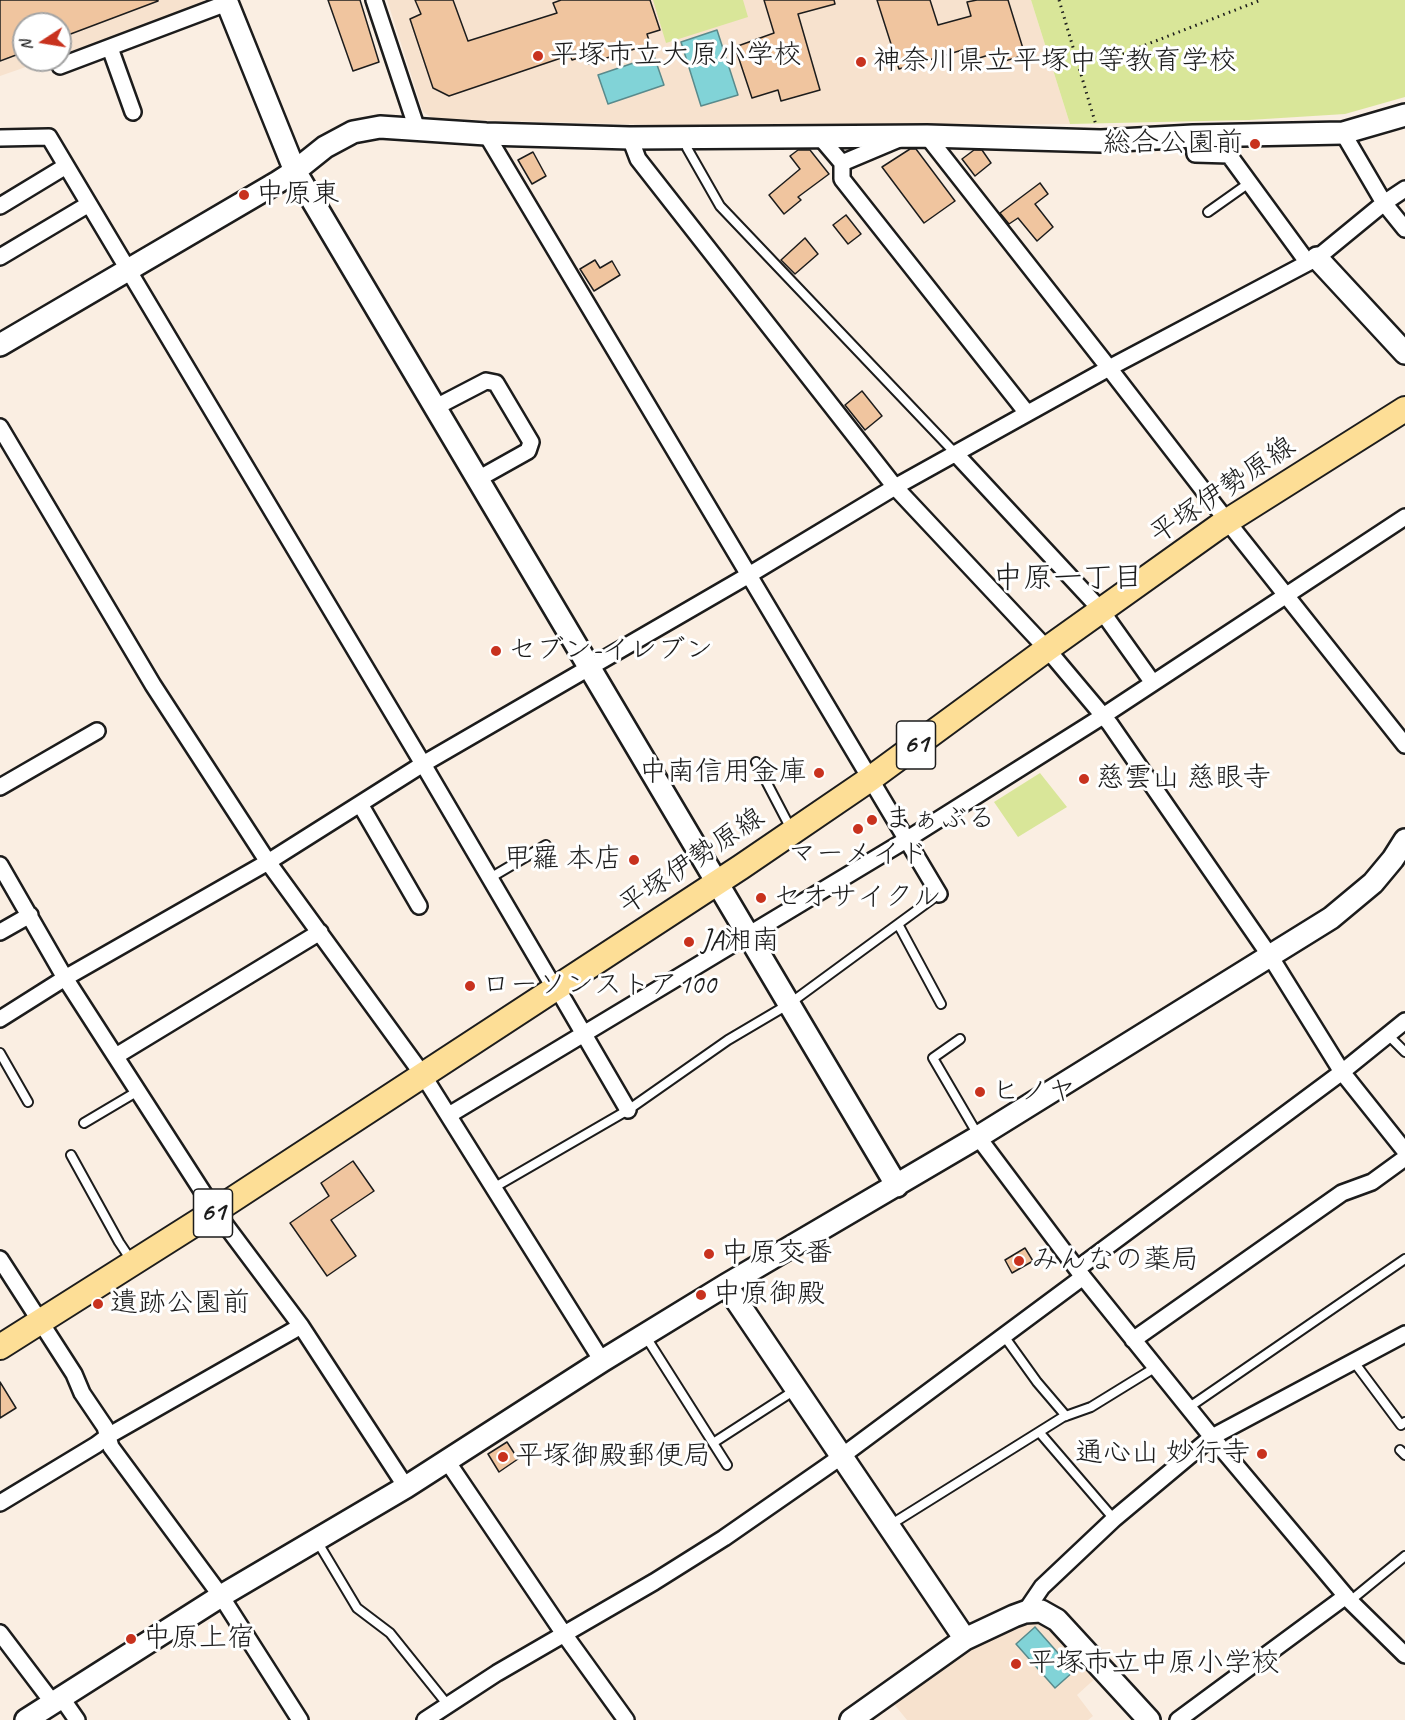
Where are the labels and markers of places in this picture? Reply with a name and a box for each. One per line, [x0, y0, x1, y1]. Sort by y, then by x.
place label: 平塚市立大原小学校 [550, 39, 802, 73]
place label: 神奈川県立平塚中等教育学校 [873, 45, 1237, 79]
marker: 平塚市立大原小学校 [531, 49, 545, 63]
marker: 神奈川県立平塚中等教育学校 [854, 55, 868, 69]
place label: 総合公園前 [1103, 127, 1243, 161]
marker: 総合公園前 [1248, 137, 1262, 151]
place label: 中原東 [256, 178, 340, 212]
marker: 中原東 [237, 188, 251, 202]
place label: セブン-イレブン [508, 634, 713, 668]
marker: セブン-イレブン [489, 644, 503, 658]
place label: 中南信用金庫 [639, 756, 807, 790]
place label: 慈雲山 慈眼寺 [1096, 762, 1271, 796]
marker: 中南信用金庫 [812, 766, 826, 780]
marker: 慈雲山 慈眼寺 [1077, 772, 1091, 786]
place label: まぁぶる [884, 803, 996, 837]
marker: まぁぶる [865, 813, 879, 827]
marker: マーメイド [851, 822, 865, 836]
place label: マーメイド [788, 838, 928, 872]
place label: 甲羅 本店 [503, 843, 622, 877]
marker: 甲羅 本店 [627, 853, 641, 867]
place label: セオサイクル [773, 881, 941, 915]
marker: セオサイクル [754, 891, 768, 905]
place label: JA湘南 [701, 925, 780, 959]
marker: JA湘南 [682, 935, 696, 949]
place label: ローソンストア100 [482, 969, 716, 1003]
marker: ローソンストア100 [463, 979, 477, 993]
place label: ヒノヤ [992, 1075, 1076, 1109]
marker: ヒノヤ [973, 1085, 987, 1099]
place label: 中原交番 [721, 1237, 833, 1271]
place label: みんなの薬局 [1031, 1244, 1199, 1278]
marker: 中原交番 [702, 1247, 716, 1261]
marker: みんなの薬局 [1012, 1254, 1026, 1268]
place label: 中原御殿 [713, 1278, 825, 1312]
place label: 遺跡公園前 [110, 1287, 250, 1321]
marker: 中原御殿 [694, 1288, 708, 1302]
marker: 遺跡公園前 [91, 1297, 105, 1311]
place label: 通心山 妙行寺 [1075, 1437, 1250, 1471]
place label: 平塚御殿郵便局 [515, 1440, 711, 1474]
marker: 通心山 妙行寺 [1255, 1447, 1269, 1461]
marker: 平塚御殿郵便局 [496, 1450, 510, 1464]
place label: 中原上宿 [143, 1622, 255, 1656]
marker: 中原上宿 [124, 1632, 138, 1646]
place label: 平塚市立中原小学校 [1028, 1647, 1280, 1681]
marker: 平塚市立中原小学校 [1009, 1657, 1023, 1671]

